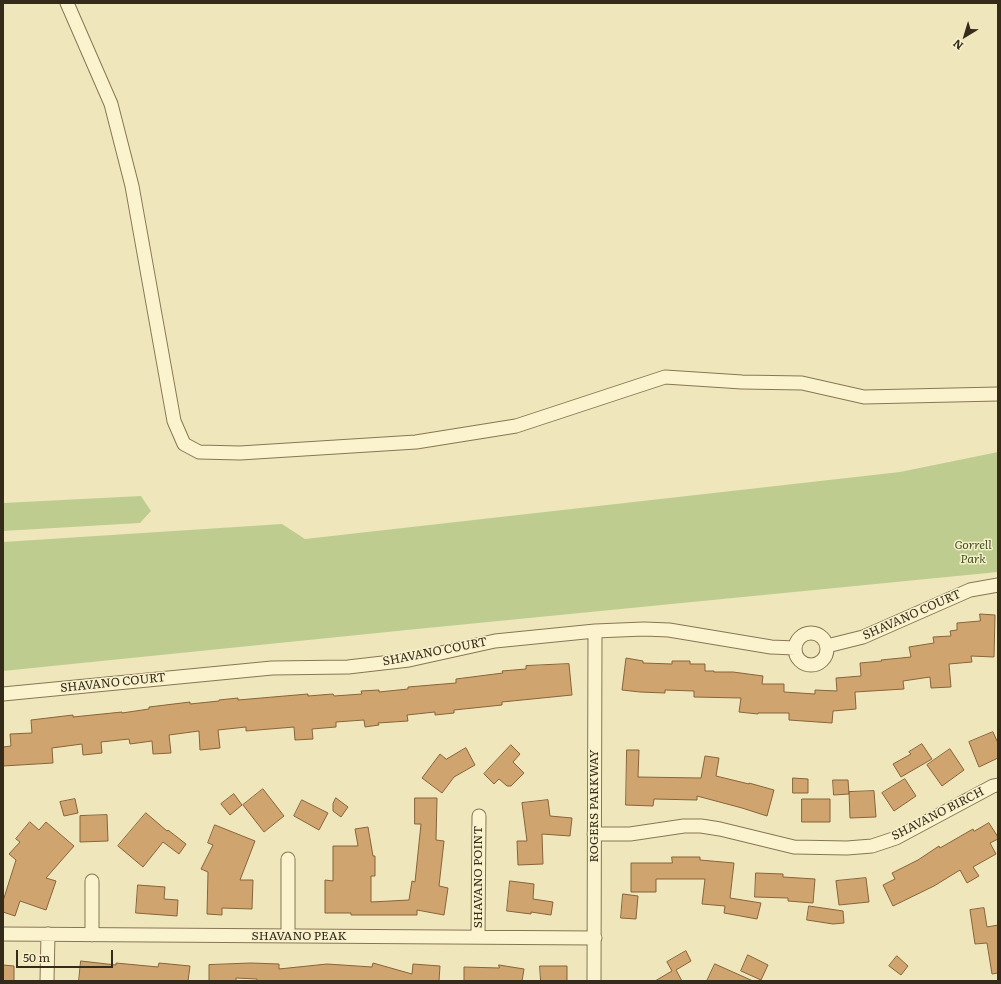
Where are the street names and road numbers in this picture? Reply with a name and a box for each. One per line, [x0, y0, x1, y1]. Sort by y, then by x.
street label: SHAVANO COURT [861, 587, 963, 643]
street label: SHAVANO COURT [382, 635, 488, 669]
street label: SHAVANO COURT [60, 670, 166, 696]
street label: ROGERS PARKWAY [587, 749, 601, 863]
street label: SHAVANO BIRCH [889, 784, 987, 844]
street label: SHAVANO POINT [471, 826, 485, 928]
street label: SHAVANO PEAK [251, 929, 347, 943]

